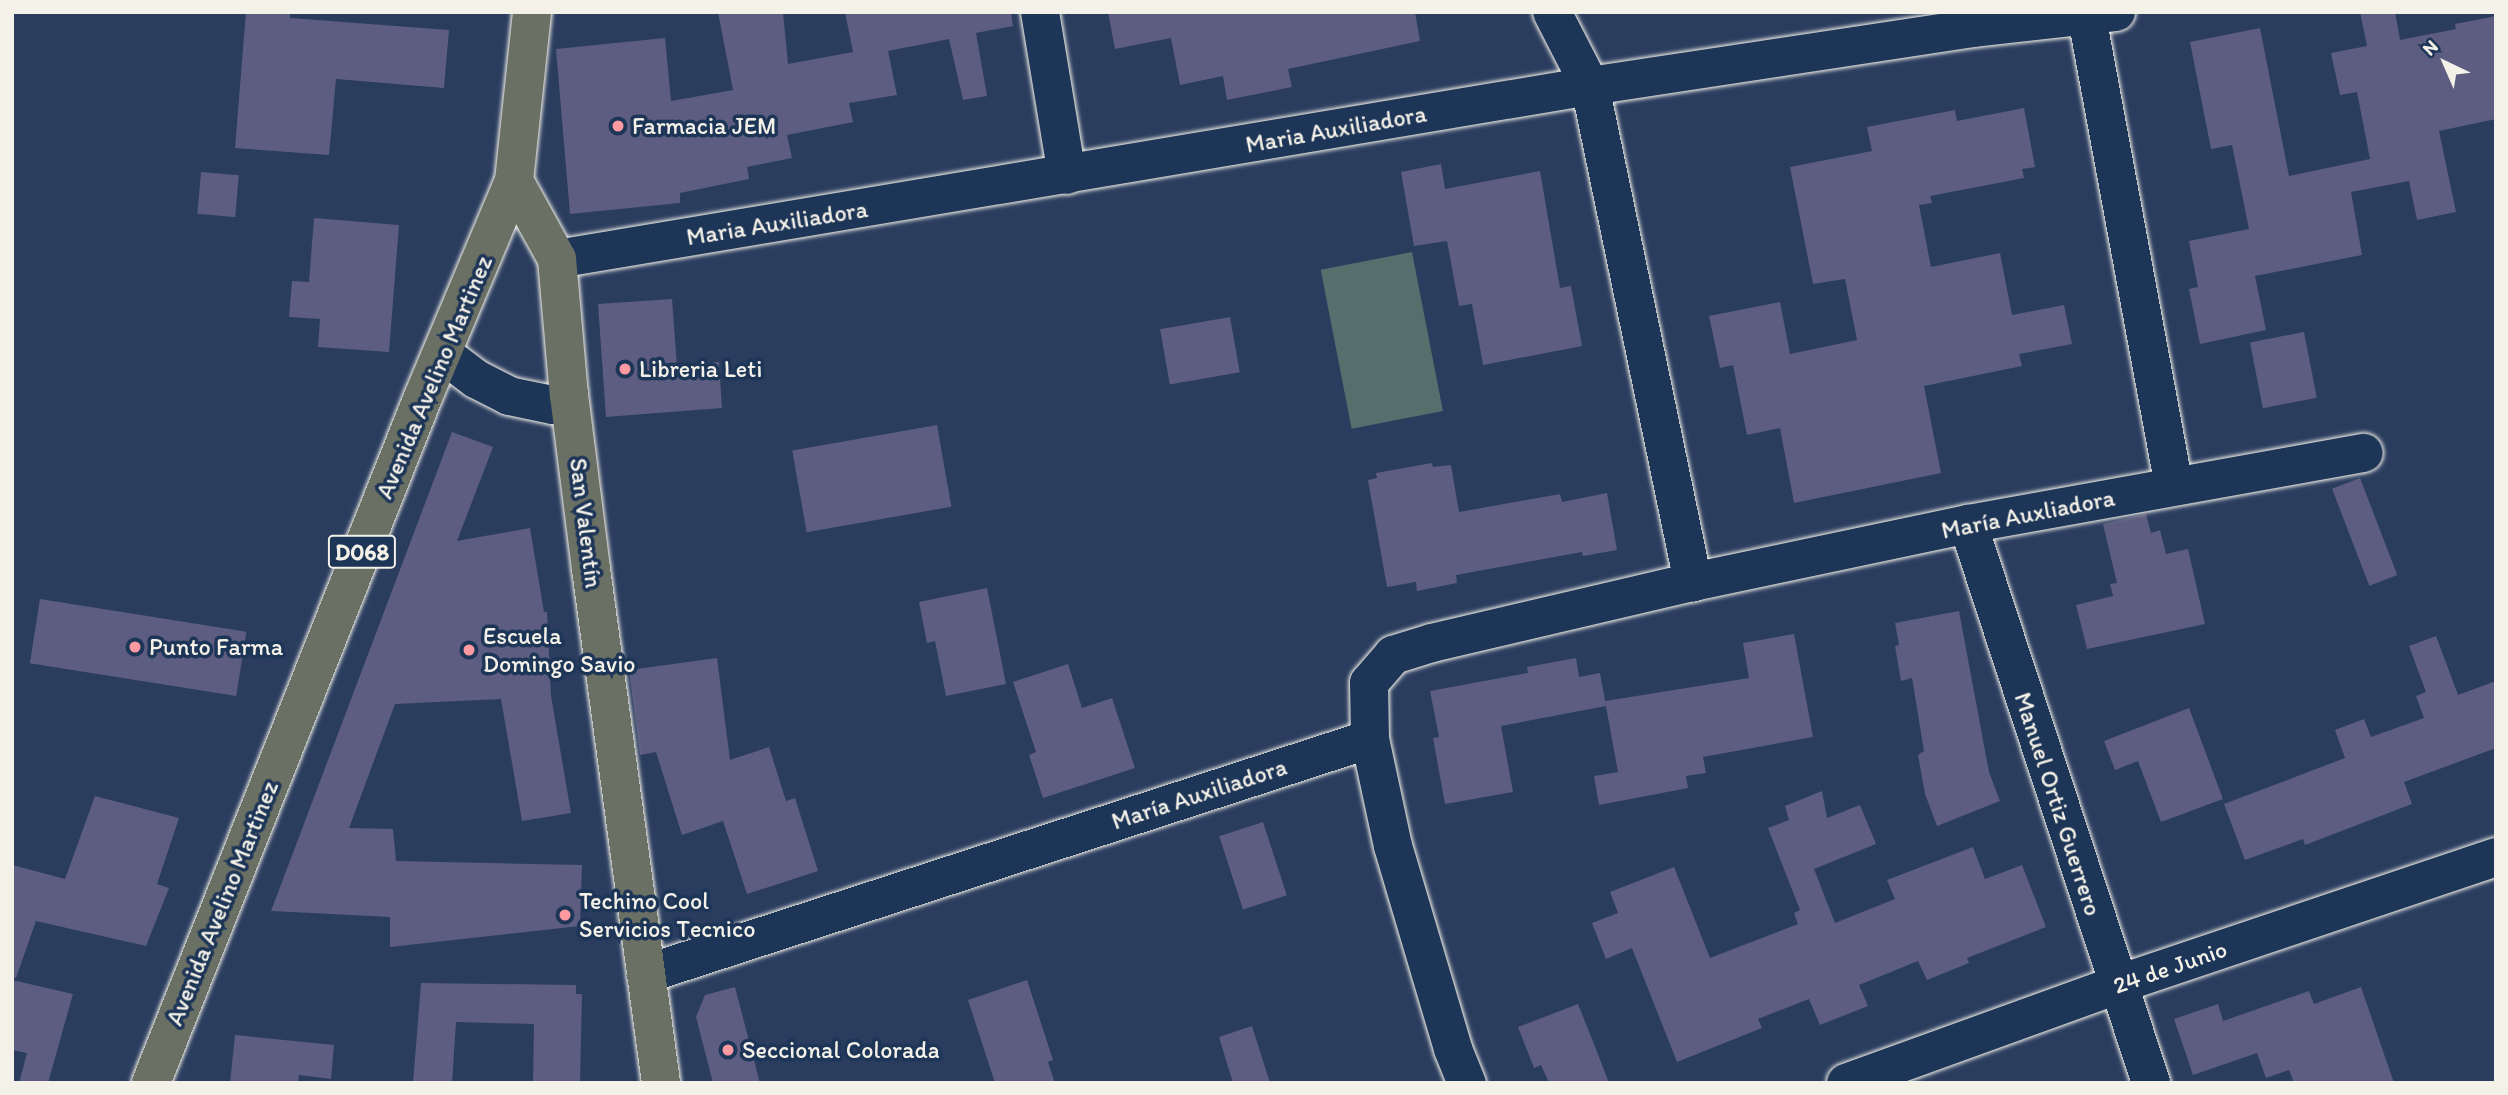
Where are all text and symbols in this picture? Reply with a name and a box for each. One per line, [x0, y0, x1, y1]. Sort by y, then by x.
north arrow [2410, 28, 2480, 98]
text: N [2417, 35, 2443, 60]
street label: Maria Auxiliadora [1243, 99, 1429, 159]
place label: Farmacia JEM [632, 112, 776, 140]
marker: Farmacia JEM [610, 118, 626, 134]
street label: Maria Auxiliadora [684, 194, 870, 252]
street label: Avenida Avelino Martinez [370, 251, 498, 503]
place label: Libreria Leti [639, 355, 762, 383]
marker: Libreria Leti [617, 361, 633, 377]
street label: San Valentín [564, 457, 608, 589]
street label: María Auxliadora [1939, 483, 2117, 545]
road number: D068 [327, 532, 397, 572]
place label: Escuela Domingo Savio [483, 622, 636, 678]
place label: Punto Farma [149, 633, 281, 661]
marker: Punto Farma [127, 639, 143, 655]
marker: Escuela Domingo Savio [461, 642, 477, 658]
street label: Manuel Ortiz Guerrero [2008, 688, 2108, 920]
street label: María Auxiliadora [1107, 752, 1291, 836]
street label: Avenida Avelino Martinez [160, 776, 284, 1030]
place label: Techino Cool Servicios Tecnico [579, 887, 753, 943]
marker: Techino Cool Servicios Tecnico [557, 907, 573, 923]
street label: 24 de Junio [2109, 934, 2231, 1000]
place label: Seccional Colorada [742, 1036, 940, 1064]
marker: Seccional Colorada [720, 1042, 736, 1058]

